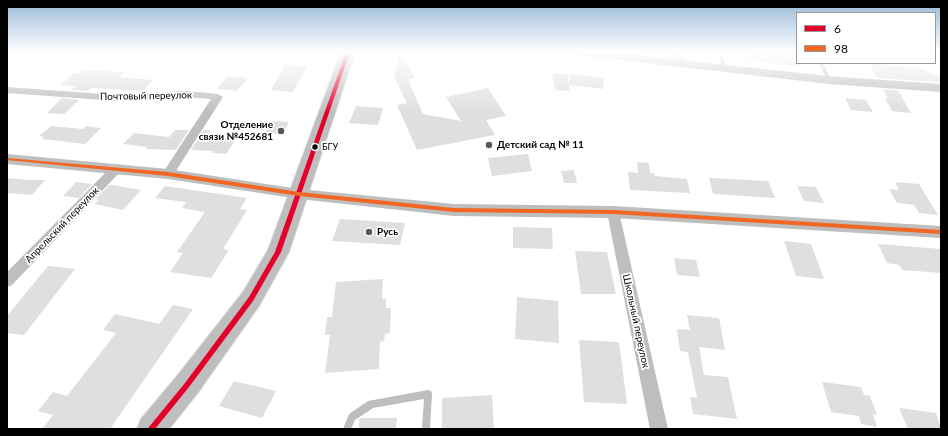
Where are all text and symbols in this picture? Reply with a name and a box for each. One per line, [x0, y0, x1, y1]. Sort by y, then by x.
legend [796, 12, 936, 64]
text: 6 [834, 21, 841, 36]
text: 98 [834, 41, 848, 56]
street label: Почтовый переулок [100, 89, 192, 103]
place label: Отделение связи №452681 [199, 119, 273, 142]
marker: Отделение связи №452681 [276, 126, 286, 136]
place label: Детский сад № 11 [497, 139, 584, 151]
marker: Детский сад № 11 [484, 140, 494, 150]
marker: БГУ [310, 142, 320, 152]
place label: БГУ [322, 142, 338, 152]
street label: Апрельский переулок [23, 185, 101, 265]
place label: Русь [377, 226, 398, 238]
marker: Русь [364, 227, 374, 237]
street label: Школьный переулок [620, 273, 652, 369]

